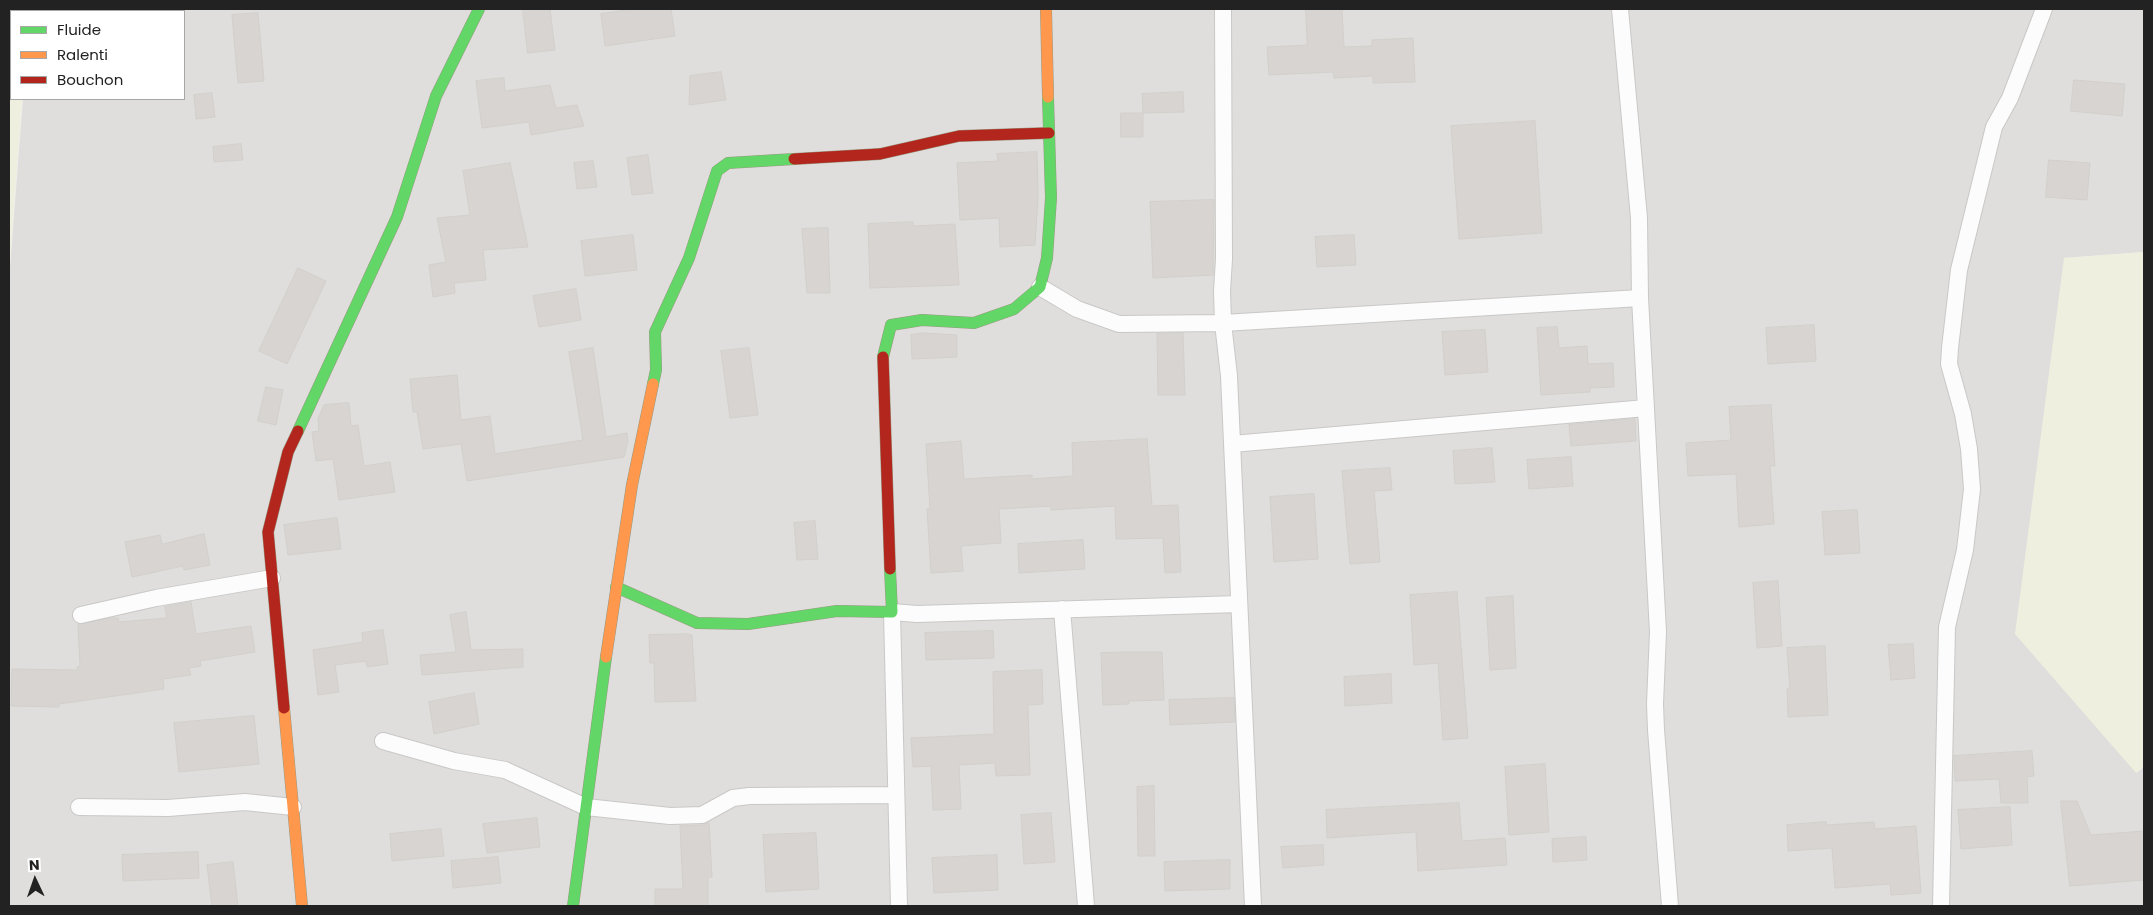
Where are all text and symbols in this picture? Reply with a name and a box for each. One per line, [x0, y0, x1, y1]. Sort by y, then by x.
legend [10, 10, 185, 100]
text: Fluide [57, 19, 101, 40]
text: Ralenti [57, 44, 108, 65]
text: Bouchon [57, 69, 123, 90]
north arrow [10, 855, 60, 905]
text: N [28, 855, 40, 875]

